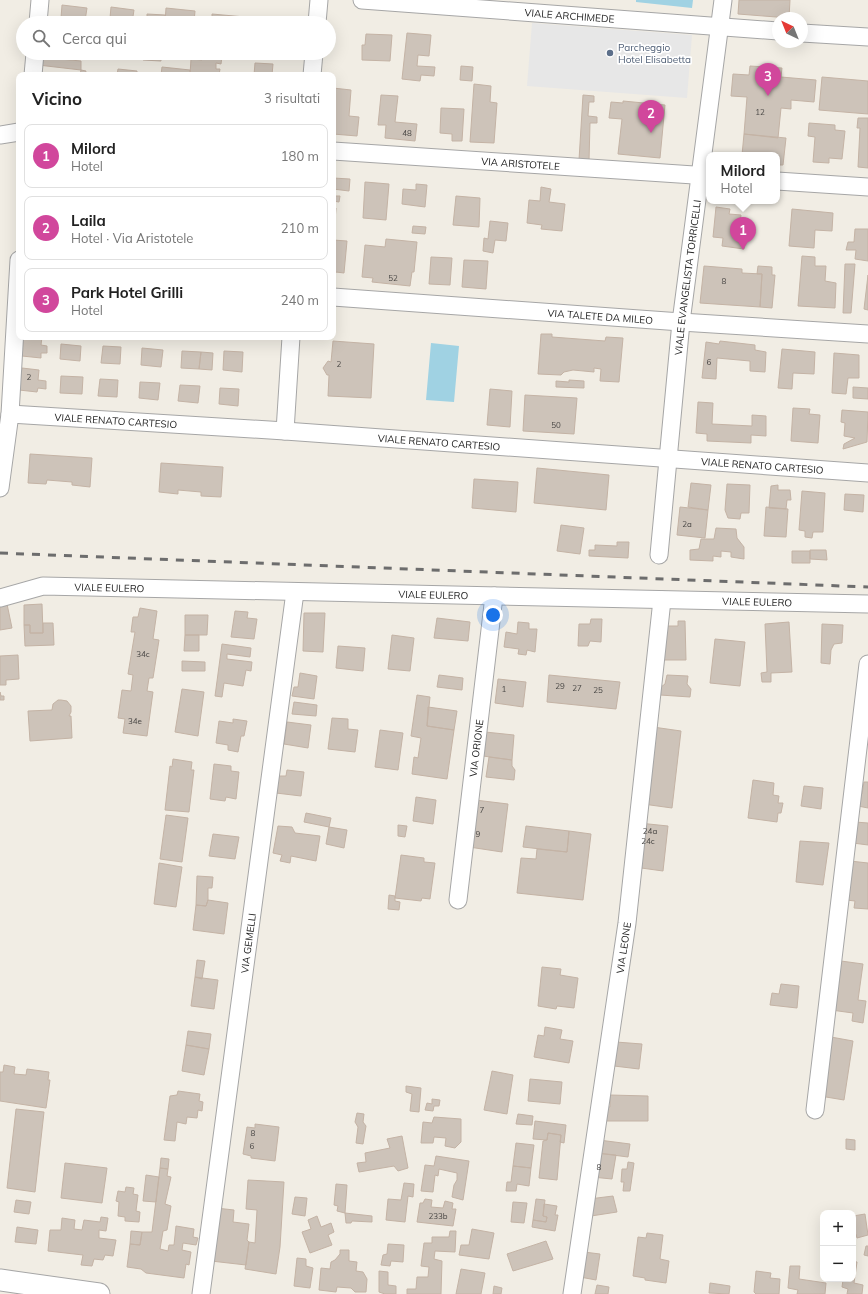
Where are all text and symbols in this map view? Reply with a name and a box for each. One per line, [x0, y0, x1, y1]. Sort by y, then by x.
street label: VIALE ARCHIMEDE [524, 6, 615, 26]
north arrow [772, 12, 808, 48]
search box [16, 16, 336, 60]
icon: search [30, 27, 52, 49]
text: Cerca qui [62, 29, 127, 48]
place label: Parcheggio Hotel Elisabetta [618, 41, 691, 66]
marker: Parcheggio Hotel Elisabetta [605, 48, 615, 58]
pin: 3 [755, 63, 781, 96]
text: Vicino [32, 88, 82, 109]
text: 3 risultati [264, 90, 320, 106]
pin: 2 [638, 100, 664, 133]
house number: 12 [755, 107, 765, 117]
house number: 48 [402, 128, 412, 138]
text: Milord [71, 139, 116, 158]
text: 1 [42, 148, 50, 164]
text: 180 m [281, 148, 319, 164]
popup [706, 152, 780, 204]
street label: VIA ARISTOTELE [481, 155, 560, 173]
text: Hotel [71, 158, 103, 174]
text: Milord [721, 161, 765, 180]
text: Hotel [721, 180, 753, 196]
street label: VIALE EVANGELISTA TORRICELLI [672, 199, 704, 356]
text: Laila [71, 211, 106, 230]
pin: 1 [730, 217, 756, 250]
text: 2 [42, 220, 50, 236]
text: 210 m [281, 220, 319, 236]
text: Hotel · Via Aristotele [71, 230, 193, 246]
house number: 52 [388, 273, 398, 283]
house number: 8 [722, 276, 727, 286]
text: Park Hotel Grilli [71, 283, 183, 302]
text: 3 [42, 292, 50, 308]
text: 240 m [281, 292, 319, 308]
text: Hotel [71, 302, 103, 318]
street label: VIA TALETE DA MILEO [547, 306, 654, 327]
house number: 6 [707, 357, 712, 367]
house number: 2 [337, 359, 342, 369]
house number: 2 [27, 372, 32, 382]
street label: VIALE RENATO CARTESIO [54, 411, 178, 431]
house number: 50 [551, 420, 561, 430]
street label: VIALE RENATO CARTESIO [377, 432, 501, 454]
street label: VIALE RENATO CARTESIO [700, 455, 824, 477]
house number: 2a [682, 519, 692, 529]
street label: VIALE EULERO [74, 581, 145, 595]
street label: VIALE EULERO [398, 588, 469, 602]
street label: VIALE EULERO [722, 595, 793, 609]
your location [483, 605, 503, 625]
house number: 34c [136, 649, 150, 659]
house number: 29 [555, 681, 565, 691]
house number: 27 [572, 683, 582, 693]
house number: 1 [502, 684, 507, 694]
house number: 25 [593, 685, 603, 695]
house number: 34e [128, 716, 142, 726]
street label: VIA ORIONE [467, 718, 486, 778]
house number: 7 [480, 805, 485, 815]
house number: 24a [643, 826, 657, 836]
house number: 9 [476, 829, 481, 839]
house number: 24c [641, 836, 655, 846]
street label: VIA GEMELLI [238, 912, 259, 974]
street label: VIA LEONE [614, 921, 634, 975]
house number: 8 [251, 1128, 256, 1138]
house number: 6 [250, 1141, 255, 1151]
house number: 8 [597, 1162, 602, 1172]
map controls [820, 1210, 856, 1282]
button: + [820, 1210, 856, 1246]
house number: 233b [428, 1211, 448, 1221]
button: − [820, 1246, 856, 1282]

